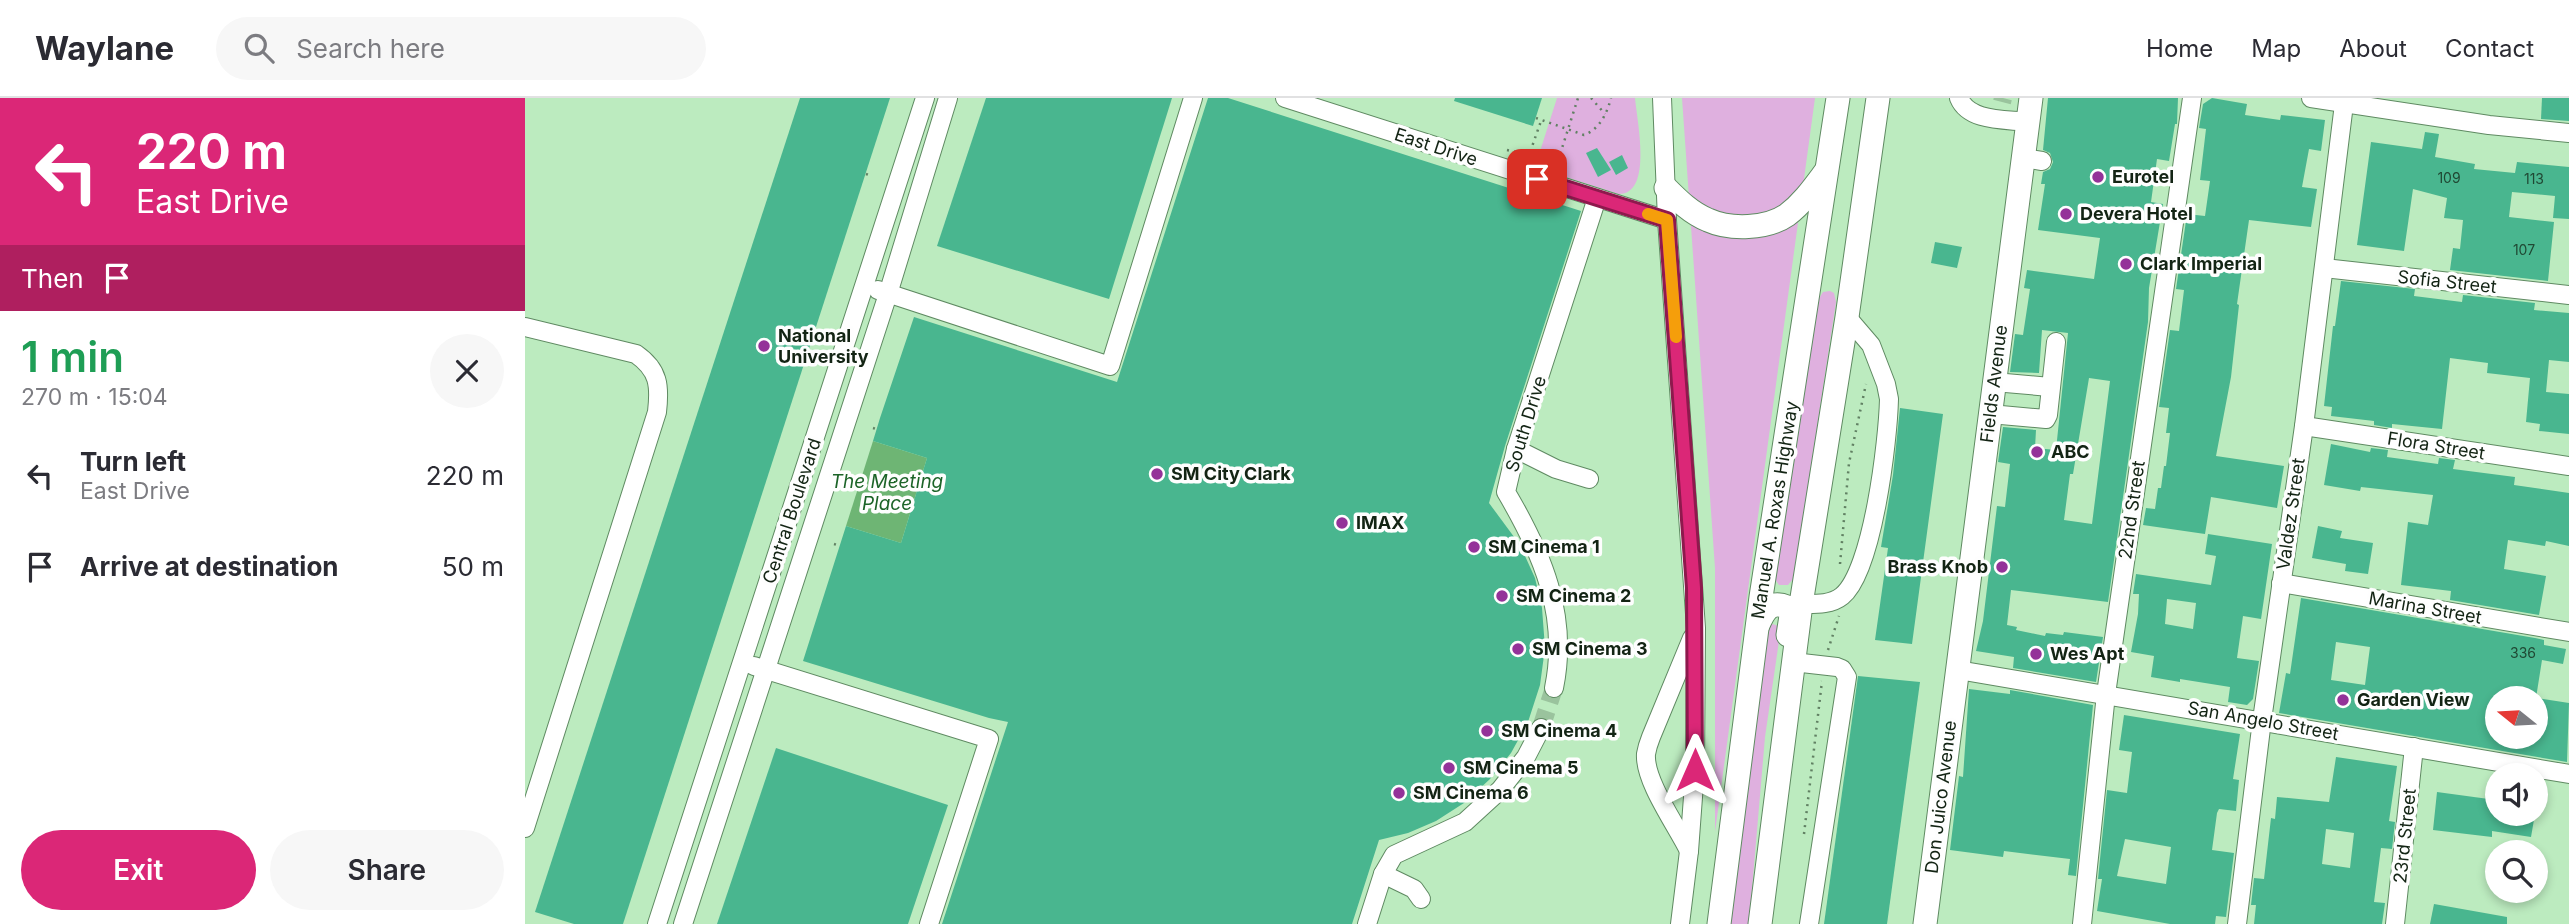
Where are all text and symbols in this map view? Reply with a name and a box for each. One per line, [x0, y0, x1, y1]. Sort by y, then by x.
search box [216, 17, 706, 80]
text: Waylane [35, 28, 174, 68]
icon: search [240, 29, 278, 67]
text: Search here [296, 33, 445, 64]
text: Home [2146, 34, 2213, 63]
text: Map [2251, 34, 2301, 63]
text: About [2339, 34, 2407, 63]
text: Contact [2445, 34, 2534, 63]
text: 220 m [136, 122, 287, 181]
street label: East Drive [1392, 123, 1480, 170]
icon: left [21, 126, 112, 217]
pin [1507, 149, 1567, 209]
icon: arrive [1518, 160, 1556, 198]
place label: Eurotel [2112, 166, 2174, 187]
marker: Eurotel [2090, 169, 2106, 185]
house number: 109 [2437, 169, 2461, 186]
house number: 113 [2524, 170, 2544, 187]
text: East Drive [136, 182, 289, 221]
place label: Devera Hotel [2080, 203, 2193, 224]
marker: Devera Hotel [2058, 206, 2074, 222]
house number: 107 [2513, 241, 2535, 258]
place label: Clark Imperial [2140, 253, 2262, 274]
marker: Clark Imperial [2118, 256, 2134, 272]
icon: arrive [98, 259, 136, 297]
text: Then [21, 263, 84, 294]
street label: Sofia Street [2397, 266, 2498, 297]
street label: Fields Avenue [1976, 324, 2011, 444]
place label: National University [778, 325, 869, 367]
text: 1 min [21, 331, 124, 382]
button: close [430, 334, 504, 408]
marker: National University [756, 338, 772, 354]
street label: South Drive [1501, 373, 1550, 474]
text: 270 m · 15:04 [21, 383, 168, 411]
street label: Manuel A. Roxas Highway [1747, 399, 1802, 620]
street label: Flora Street [2386, 427, 2486, 464]
street label: Central Boulevard [758, 435, 825, 586]
place label: ABC [2051, 441, 2090, 462]
marker: ABC [2029, 444, 2045, 460]
text: Turn left [80, 446, 186, 477]
street label: Valdez Street [2272, 456, 2309, 571]
icon: left [21, 457, 59, 495]
street label: 22nd Street [2114, 459, 2149, 561]
text: 220 m [426, 460, 504, 491]
place label: SM City Clark [1171, 463, 1291, 484]
marker: SM City Clark [1149, 466, 1165, 482]
water label: The Meeting Place [831, 470, 944, 515]
text: East Drive [80, 477, 190, 505]
place label: IMAX [1356, 512, 1405, 533]
marker: IMAX [1334, 515, 1350, 531]
place label: SM Cinema 1 [1488, 536, 1600, 557]
marker: SM Cinema 1 [1466, 539, 1482, 555]
icon: arrive [21, 548, 59, 586]
text: Arrive at destination [80, 551, 339, 582]
text: 50 m [442, 551, 504, 582]
place label: Brass Knob [1888, 556, 1988, 577]
marker: Brass Knob [1994, 559, 2010, 575]
place label: SM Cinema 2 [1516, 585, 1631, 606]
street label: Marina Street [2367, 587, 2483, 628]
marker: SM Cinema 2 [1494, 588, 1510, 604]
place label: SM Cinema 3 [1532, 638, 1648, 659]
marker: SM Cinema 3 [1510, 641, 1526, 657]
place label: Wes Apt [2050, 643, 2125, 664]
house number: 336 [2510, 644, 2536, 661]
marker: Wes Apt [2028, 646, 2044, 662]
north arrow [2485, 686, 2548, 749]
map controls [2485, 686, 2548, 903]
place label: Garden View [2357, 689, 2470, 710]
marker: Garden View [2335, 692, 2351, 708]
street label: San Angelo Street [2186, 697, 2340, 744]
street label: Don Juico Avenue [1921, 719, 1960, 875]
place label: SM Cinema 4 [1501, 720, 1617, 741]
marker: SM Cinema 4 [1479, 723, 1495, 739]
position arrow [1658, 733, 1732, 807]
place label: SM Cinema 5 [1463, 757, 1579, 778]
marker: SM Cinema 5 [1441, 760, 1457, 776]
button: sound [2485, 763, 2548, 826]
place label: SM Cinema 6 [1413, 782, 1529, 803]
marker: SM Cinema 6 [1391, 785, 1407, 801]
street label: 23rd Street [2389, 787, 2420, 885]
button: Exit [21, 830, 256, 910]
button: Share [270, 830, 504, 910]
button: search [2485, 840, 2548, 903]

